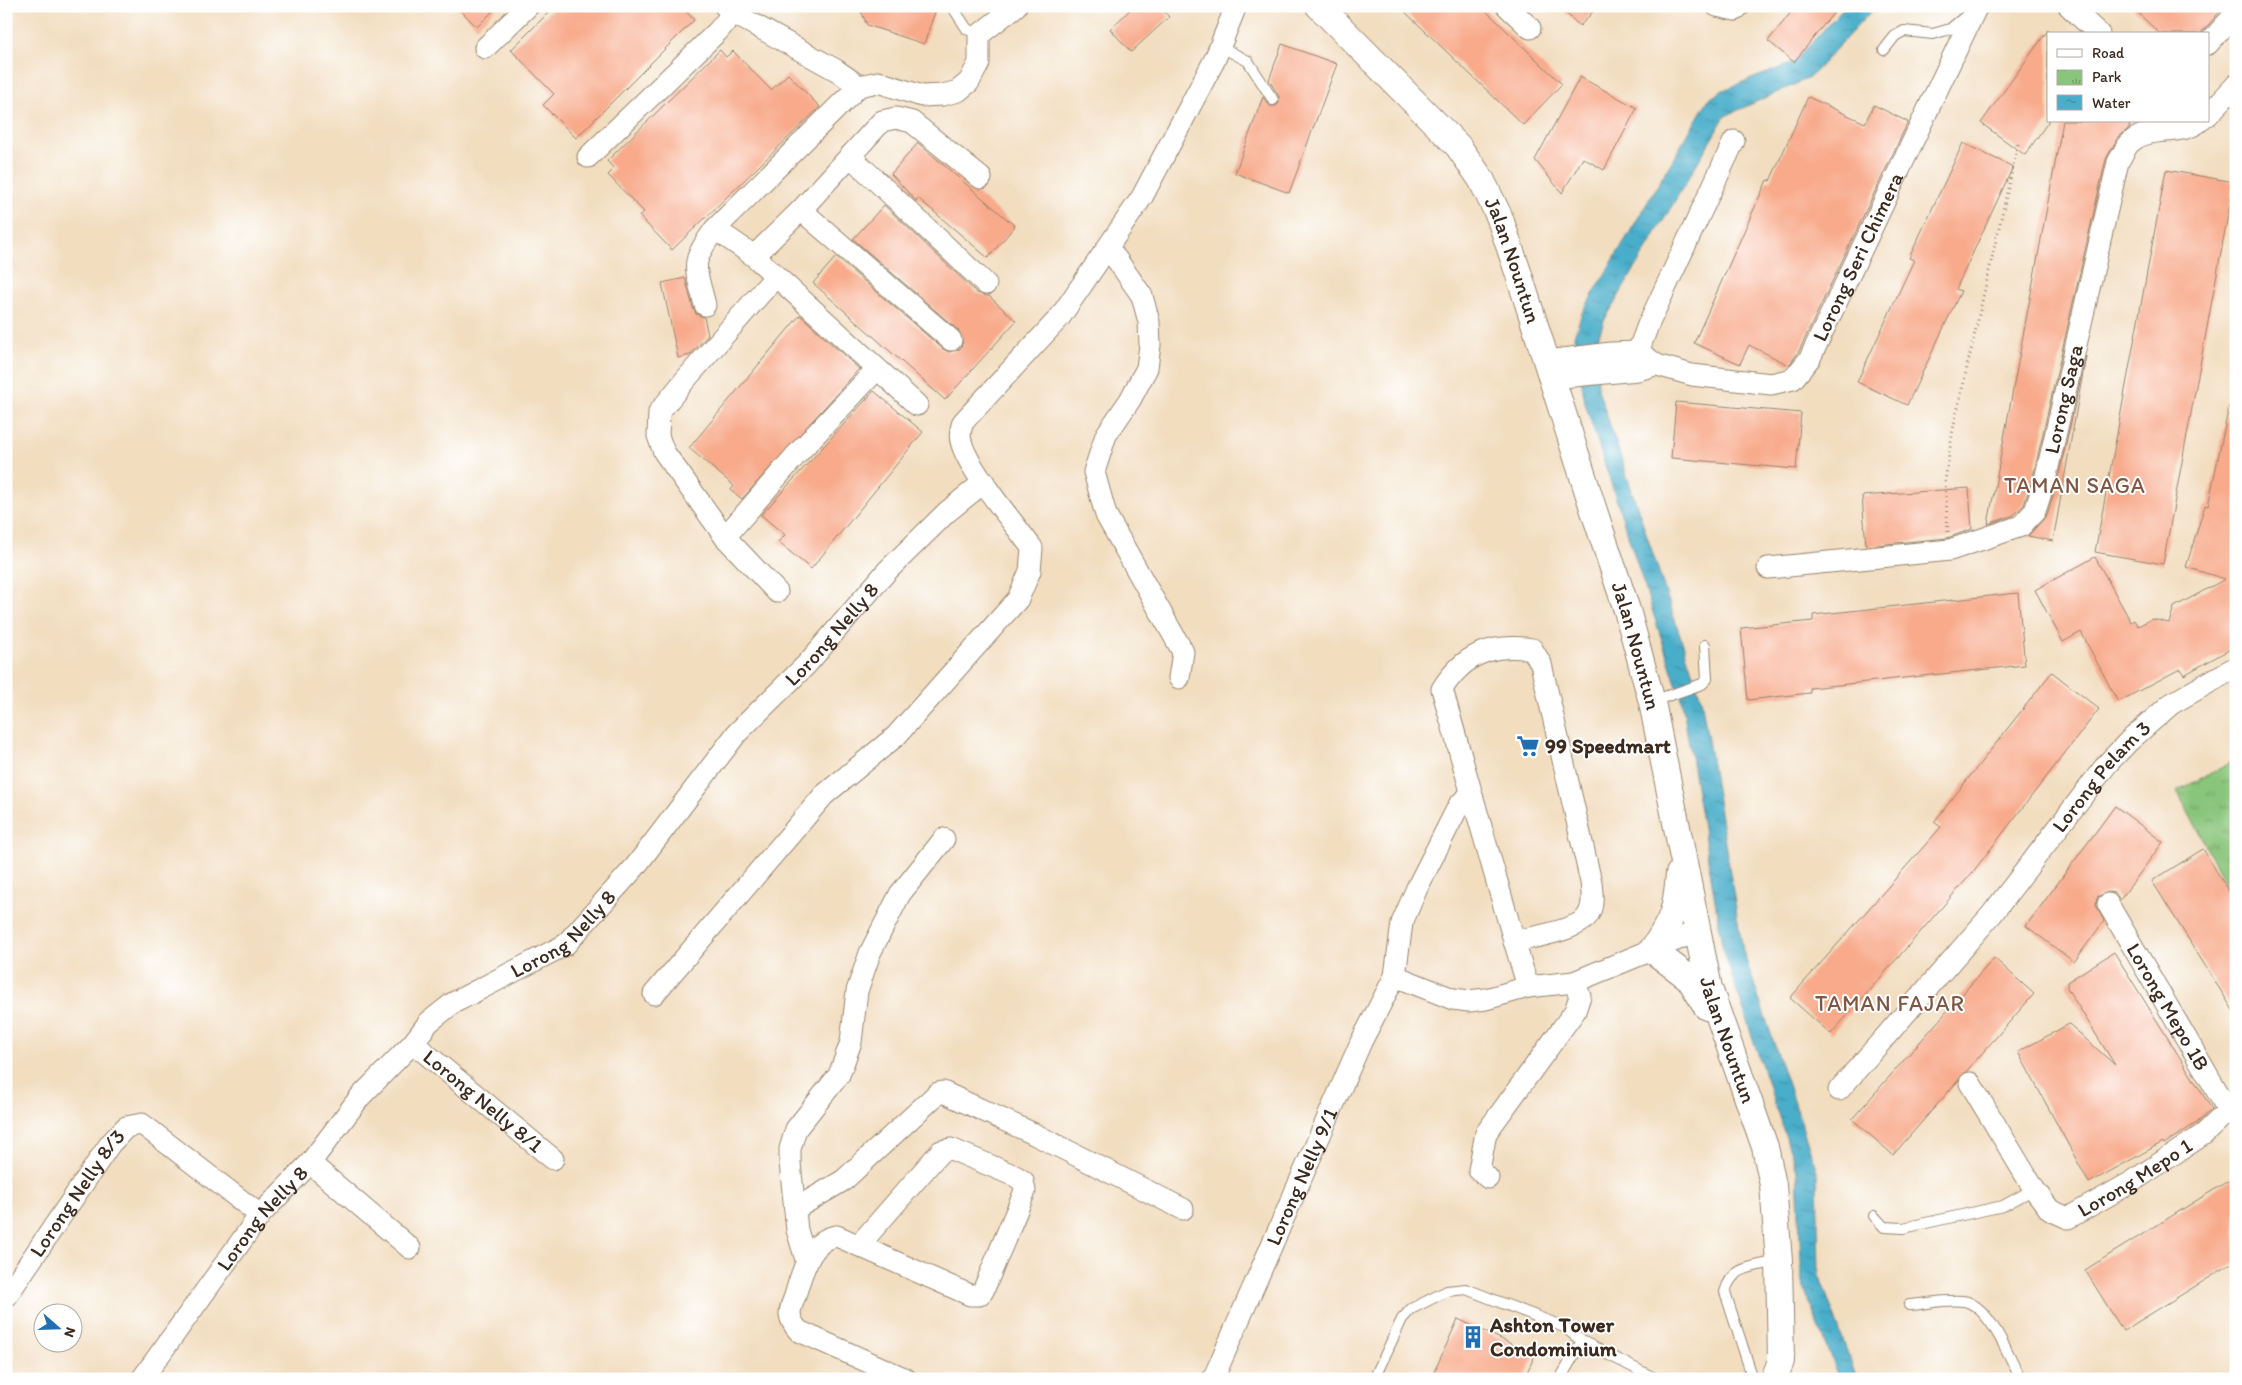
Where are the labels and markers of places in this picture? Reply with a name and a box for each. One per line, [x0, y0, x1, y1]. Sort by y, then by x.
supermarket icon: 99 Speedmart [1515, 733, 1541, 759]
place label: 99 Speedmart [1545, 733, 1671, 759]
place label: Ashton Tower Condominium [1489, 1312, 1618, 1361]
building icon: Ashton Tower Condominium [1460, 1324, 1486, 1350]

